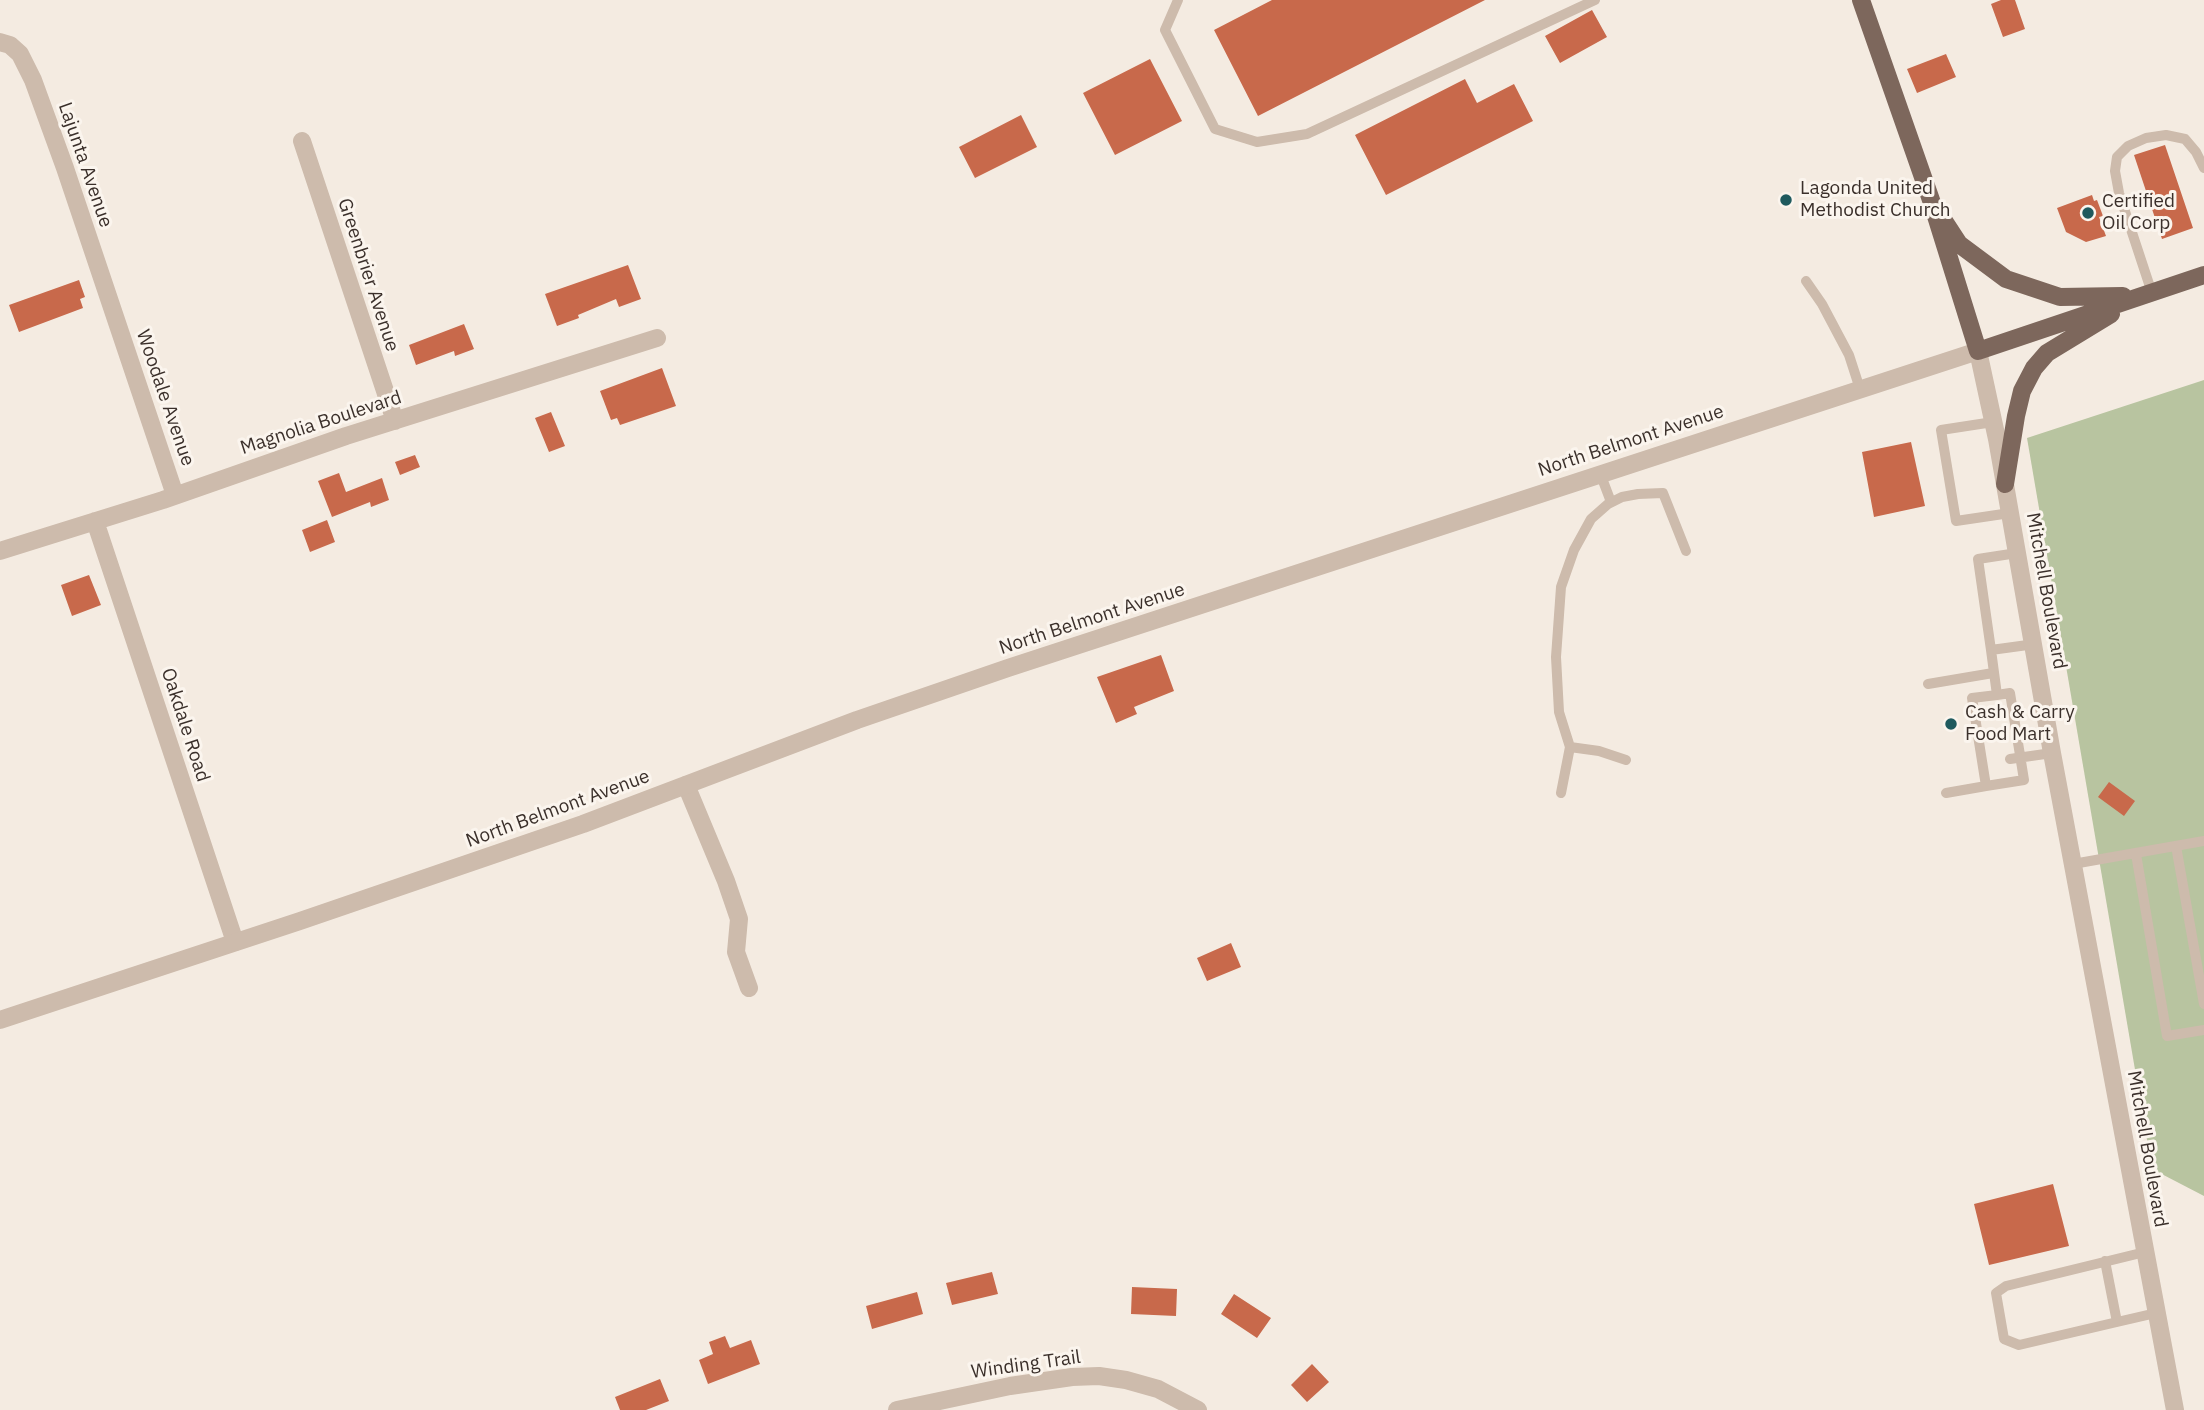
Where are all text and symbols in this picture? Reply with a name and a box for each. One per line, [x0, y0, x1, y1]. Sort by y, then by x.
street label: Lajunta Avenue [53, 99, 117, 231]
place label: Lagonda United Methodist Church [1800, 178, 1951, 222]
place label: Certified Oil Corp [2102, 191, 2175, 235]
marker: Lagonda United Methodist Church [1778, 192, 1794, 208]
street label: Greenbrier Avenue [332, 195, 404, 355]
marker: Certified Oil Corp [2080, 205, 2096, 221]
street label: Woodale Avenue [131, 327, 199, 469]
street label: Magnolia Boulevard [238, 386, 404, 460]
street label: North Belmont Avenue [1535, 400, 1727, 482]
street label: Mitchell Boulevard [2021, 511, 2071, 671]
street label: North Belmont Avenue [996, 578, 1188, 660]
street label: Oakdale Road [156, 665, 214, 785]
place label: Cash & Carry Food Mart [1965, 702, 2075, 746]
marker: Cash & Carry Food Mart [1943, 716, 1959, 732]
street label: North Belmont Avenue [463, 765, 653, 853]
street label: Mitchell Boulevard [2122, 1069, 2172, 1229]
street label: Winding Trail [970, 1346, 1082, 1384]

